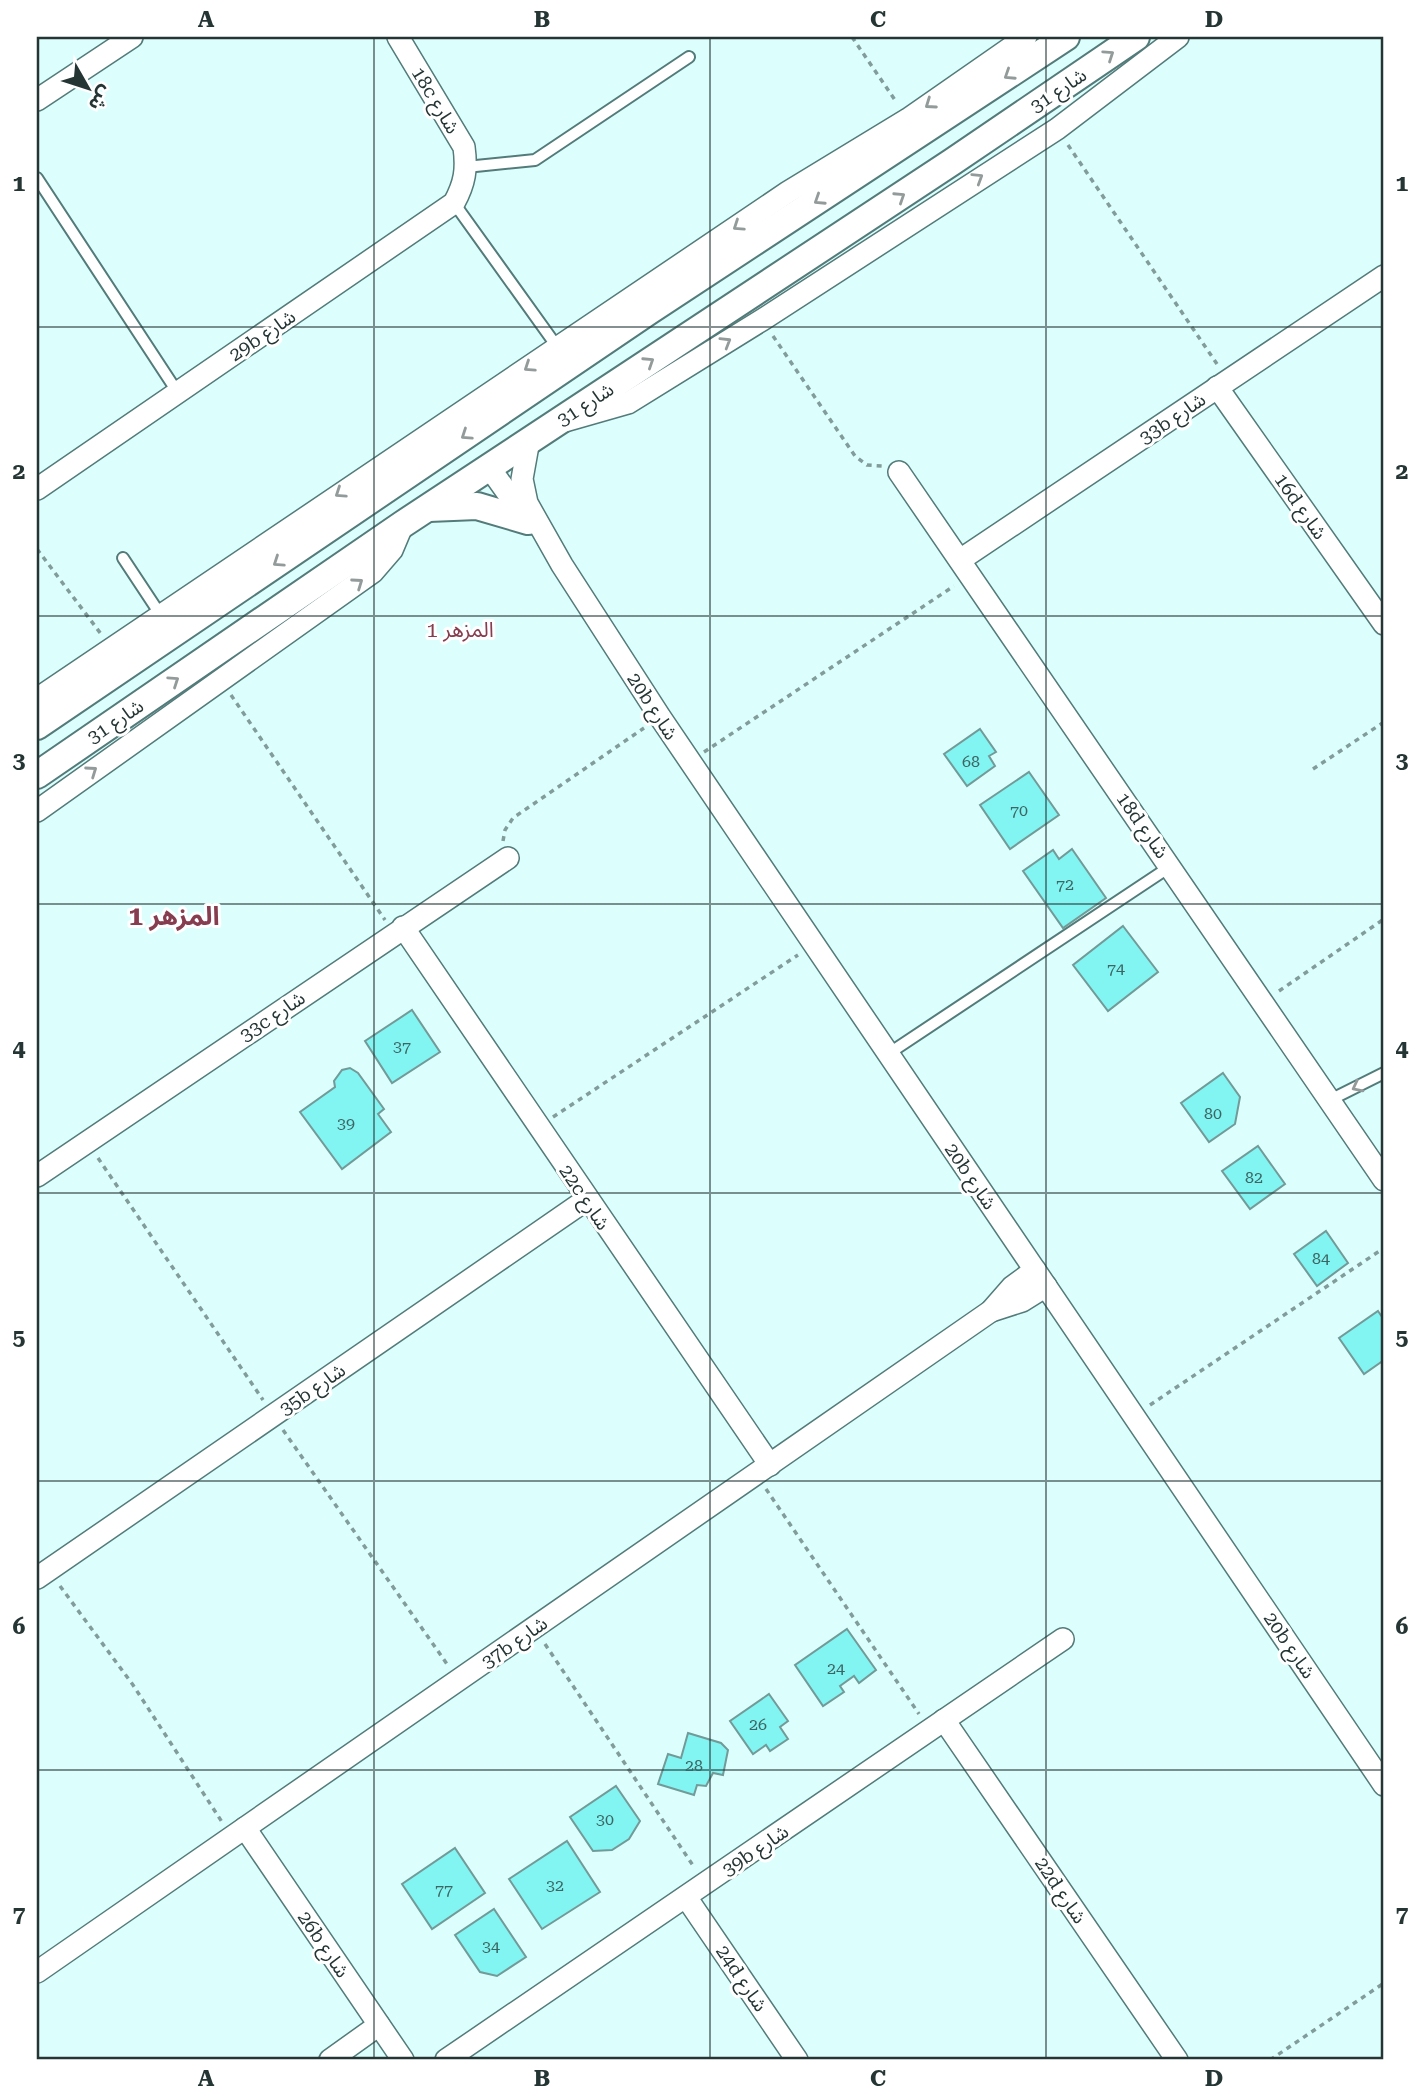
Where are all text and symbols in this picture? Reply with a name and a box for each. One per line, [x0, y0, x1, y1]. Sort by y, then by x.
text: A [198, 6, 215, 33]
text: B [534, 6, 550, 33]
text: C [870, 6, 886, 33]
text: D [1205, 6, 1223, 33]
one-way arrow [1101, 51, 1114, 64]
north arrow [52, 52, 122, 122]
street label: 18c شارع [405, 63, 464, 139]
street label: شارع 31 [1026, 63, 1092, 119]
one-way arrow [1004, 67, 1017, 79]
text: ش [84, 81, 118, 116]
one-way arrow [925, 96, 938, 108]
text: 1 [13, 170, 26, 197]
text: 1 [1396, 170, 1409, 197]
one-way arrow [971, 173, 984, 186]
one-way arrow [814, 191, 827, 204]
one-way arrow [893, 192, 906, 205]
one-way arrow [733, 218, 746, 230]
street label: 29b شارع [225, 305, 301, 368]
one-way arrow [719, 338, 732, 351]
one-way arrow [641, 357, 654, 370]
one-way arrow [524, 359, 537, 371]
street label: شارع 31 [553, 378, 619, 433]
street label: 33b شارع [1135, 388, 1211, 451]
one-way arrow [461, 427, 474, 440]
text: 2 [13, 458, 25, 485]
text: 2 [1396, 458, 1408, 485]
street label: 16d شارع [1268, 469, 1332, 545]
one-way arrow [335, 485, 348, 497]
one-way arrow [273, 554, 286, 567]
one-way arrow [350, 579, 363, 591]
district label: المزهر 1 [426, 618, 494, 642]
street label: 20b شارع [621, 668, 683, 745]
one-way arrow [166, 677, 179, 689]
street label: شارع 31 [83, 694, 149, 750]
text: 3 [13, 747, 26, 774]
text: 3 [1396, 747, 1409, 774]
house number: 68 [962, 752, 980, 771]
one-way arrow [84, 767, 97, 780]
street label: 18d شارع [1110, 788, 1174, 864]
house number: 70 [1010, 801, 1028, 820]
house number: 72 [1056, 875, 1074, 894]
district label: المزهر 1 [128, 901, 220, 931]
house number: 74 [1107, 959, 1125, 978]
street label: 33c شارع [235, 986, 310, 1048]
text: 4 [13, 1035, 26, 1062]
text: 4 [1396, 1035, 1409, 1062]
house number: 37 [393, 1037, 411, 1056]
one-way arrow [1352, 1078, 1364, 1092]
house number: 80 [1204, 1104, 1222, 1123]
house number: 39 [337, 1114, 355, 1133]
street label: 20b شارع [938, 1139, 1001, 1215]
street label: 22c شارع [553, 1160, 615, 1235]
house number: 82 [1245, 1168, 1263, 1187]
house number: 84 [1312, 1249, 1330, 1268]
text: 5 [13, 1324, 26, 1351]
text: 5 [1396, 1324, 1409, 1351]
street label: 35b شارع [275, 1358, 351, 1422]
street label: 20b شارع [1257, 1608, 1320, 1684]
street label: 37b شارع [477, 1611, 553, 1675]
text: 6 [13, 1613, 26, 1640]
text: 6 [1396, 1613, 1409, 1640]
house number: 24 [827, 1659, 845, 1678]
house number: 26 [749, 1715, 767, 1734]
house number: 28 [685, 1756, 703, 1775]
house number: 30 [596, 1810, 614, 1829]
street label: 39b شارع [718, 1820, 794, 1883]
street label: 22d شارع [1028, 1853, 1091, 1929]
house number: 32 [546, 1876, 564, 1895]
house number: 77 [435, 1880, 453, 1899]
text: 7 [13, 1901, 26, 1928]
text: 7 [1396, 1901, 1409, 1928]
street label: 26b شارع [291, 1907, 354, 1983]
house number: 34 [482, 1937, 500, 1956]
street label: 24d شارع [709, 1941, 772, 2017]
text: A [198, 2065, 215, 2092]
text: B [534, 2065, 550, 2092]
text: C [870, 2065, 886, 2092]
text: D [1205, 2065, 1223, 2092]

